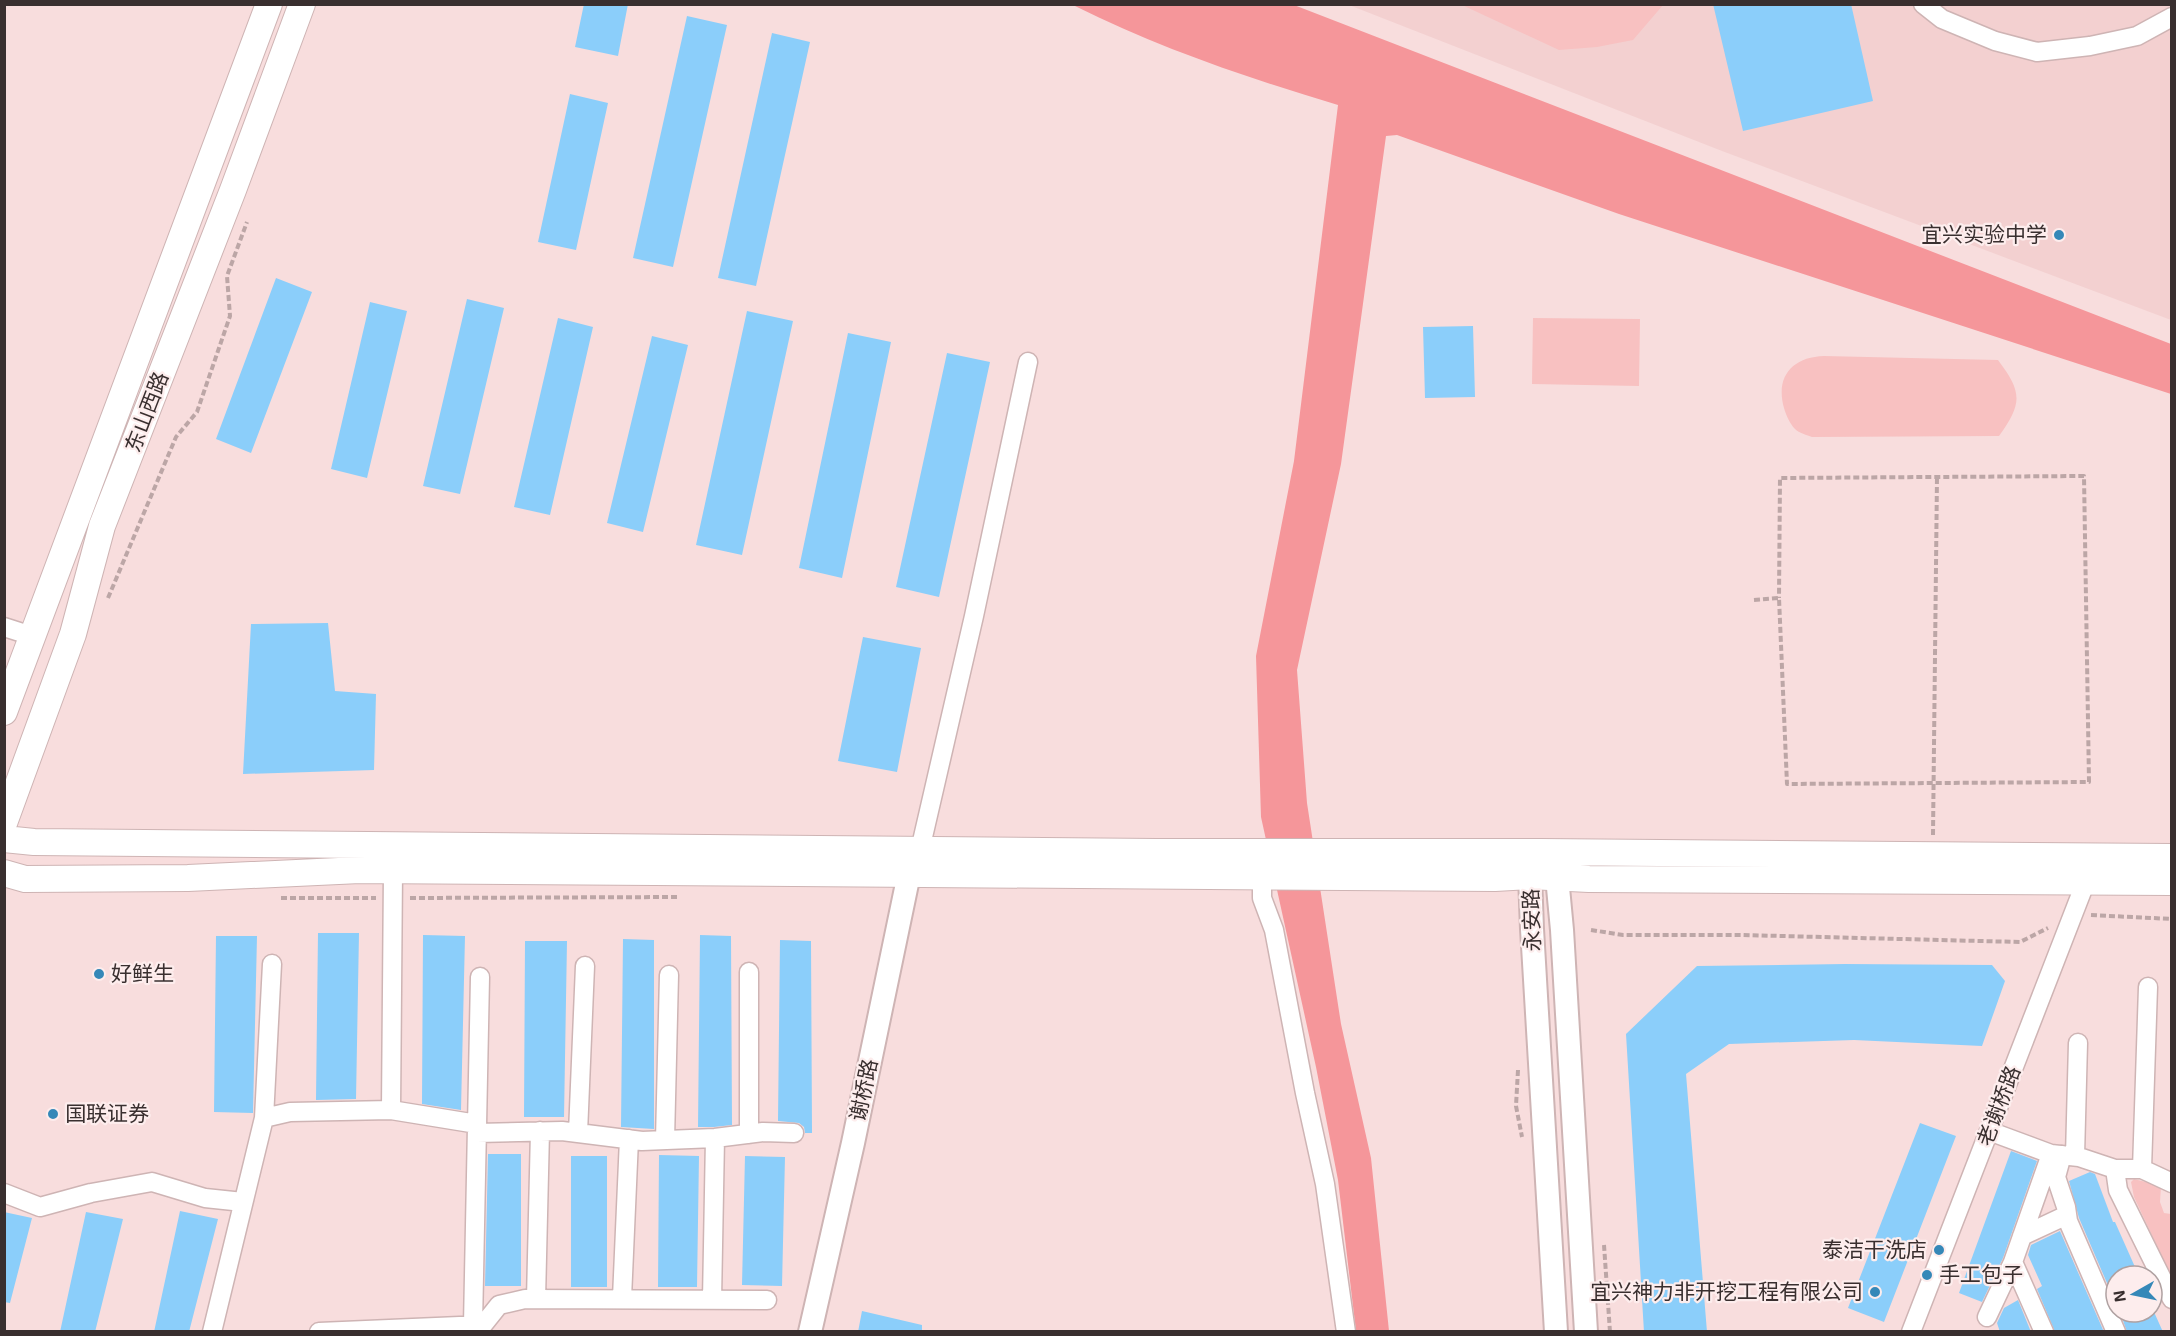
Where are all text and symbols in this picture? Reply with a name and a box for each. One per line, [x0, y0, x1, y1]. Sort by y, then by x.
place label: 宜兴实验中学 [1921, 221, 2047, 246]
marker: 宜兴实验中学 [2052, 228, 2066, 242]
street label: 东山西路 [119, 368, 172, 455]
street label: 永安路 [1517, 888, 1544, 952]
place label: 好鲜生 [111, 960, 174, 985]
marker: 好鲜生 [92, 967, 106, 981]
street label: 谢桥路 [844, 1056, 881, 1123]
street label: 老谢桥路 [1971, 1062, 2024, 1149]
place label: 国联证券 [65, 1100, 149, 1125]
marker: 国联证券 [46, 1107, 60, 1121]
place label: 泰洁干洗店 [1822, 1236, 1927, 1261]
marker: 泰洁干洗店 [1932, 1243, 1946, 1257]
place label: 手工包子 [1939, 1261, 2023, 1286]
north arrow [2104, 1264, 2164, 1324]
marker: 手工包子 [1920, 1268, 1934, 1282]
place label: 宜兴神力非开挖工程有限公司 [1590, 1278, 1863, 1303]
marker: 宜兴神力非开挖工程有限公司 [1868, 1285, 1882, 1299]
text: N [2108, 1289, 2129, 1304]

